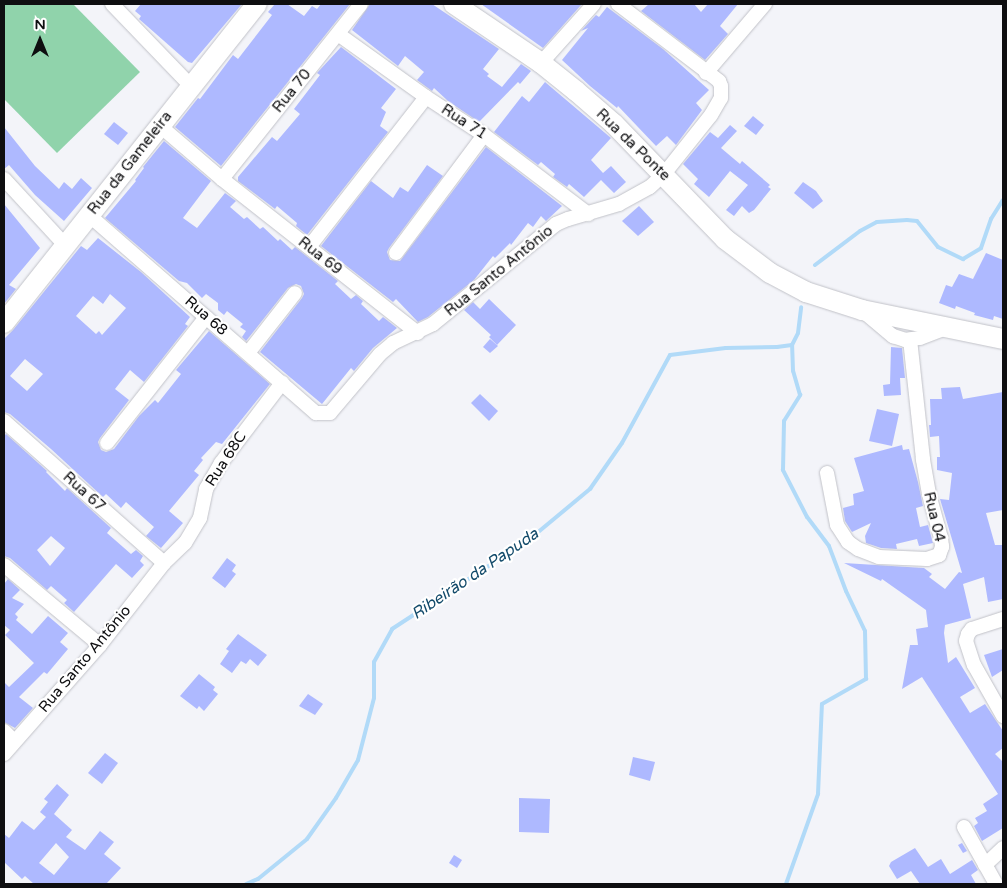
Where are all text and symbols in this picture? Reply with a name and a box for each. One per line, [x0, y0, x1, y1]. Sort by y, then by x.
north arrow [15, 15, 65, 65]
text: N [34, 16, 46, 33]
street label: Rua 70 [269, 66, 315, 116]
street label: Rua 71 [438, 101, 490, 143]
street label: Rua da Ponte [592, 105, 674, 185]
street label: Rua da Gameleira [84, 108, 176, 218]
street label: Rua Santo Antônio [441, 222, 557, 320]
street label: Rua 69 [294, 233, 346, 279]
street label: Rua 68 [181, 292, 231, 340]
street label: Rua 68C [202, 428, 250, 490]
street label: Rua 67 [59, 468, 109, 516]
street label: Rua 04 [919, 490, 949, 544]
water label: Ribeirão da Papuda [408, 524, 542, 624]
street label: Rua Santo Antônio [35, 602, 135, 716]

